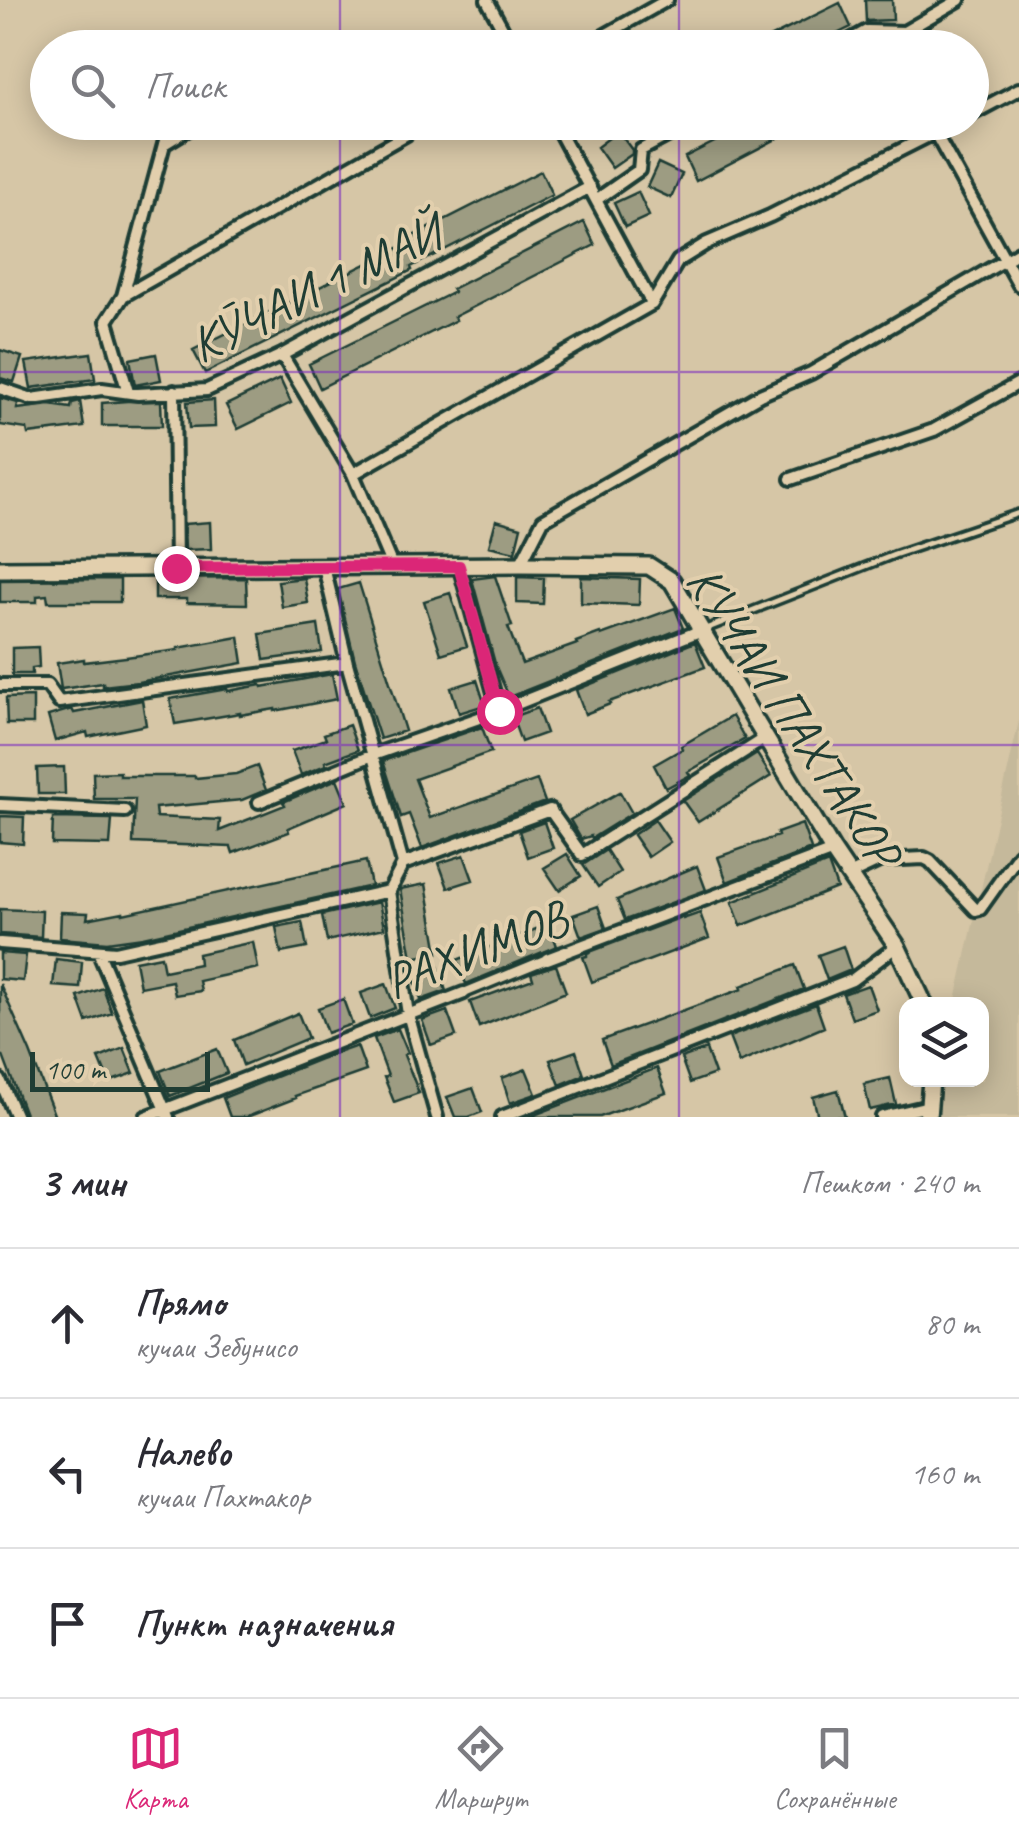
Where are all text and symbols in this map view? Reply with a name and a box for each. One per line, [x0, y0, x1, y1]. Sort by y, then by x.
search box [30, 30, 989, 140]
icon: search [65, 58, 120, 113]
text: Поиск [145, 62, 225, 109]
street label: КӮЧАИ 1 МАЙ [180, 197, 458, 376]
route end [154, 546, 200, 592]
street label: КУЧАИ ПАХТАКОР [673, 553, 918, 884]
route start [477, 689, 523, 735]
street label: РАХИМОВ [376, 885, 579, 1013]
map controls [899, 997, 989, 1087]
button: layers [899, 997, 989, 1087]
scale bar [30, 1047, 210, 1092]
text: 100 m [45, 1052, 105, 1087]
text: 3 мин [40, 1156, 125, 1209]
text: Пешком · 240 m [800, 1162, 979, 1203]
text: Прямо [135, 1279, 225, 1326]
icon: ahead [40, 1296, 95, 1351]
text: 80 m [925, 1303, 979, 1344]
text: кучаи Зебунисо [135, 1326, 297, 1367]
text: Налево [135, 1429, 231, 1476]
icon: left [40, 1446, 95, 1501]
text: 160 m [910, 1453, 979, 1494]
text: кучаи Пахтакор [135, 1476, 310, 1517]
icon: arrive [40, 1596, 95, 1651]
text: Пункт назначения [135, 1600, 392, 1647]
tab: Карта [124, 1721, 188, 1816]
tab: Маршрут [435, 1721, 527, 1816]
tab: Сохранённые [774, 1721, 896, 1816]

